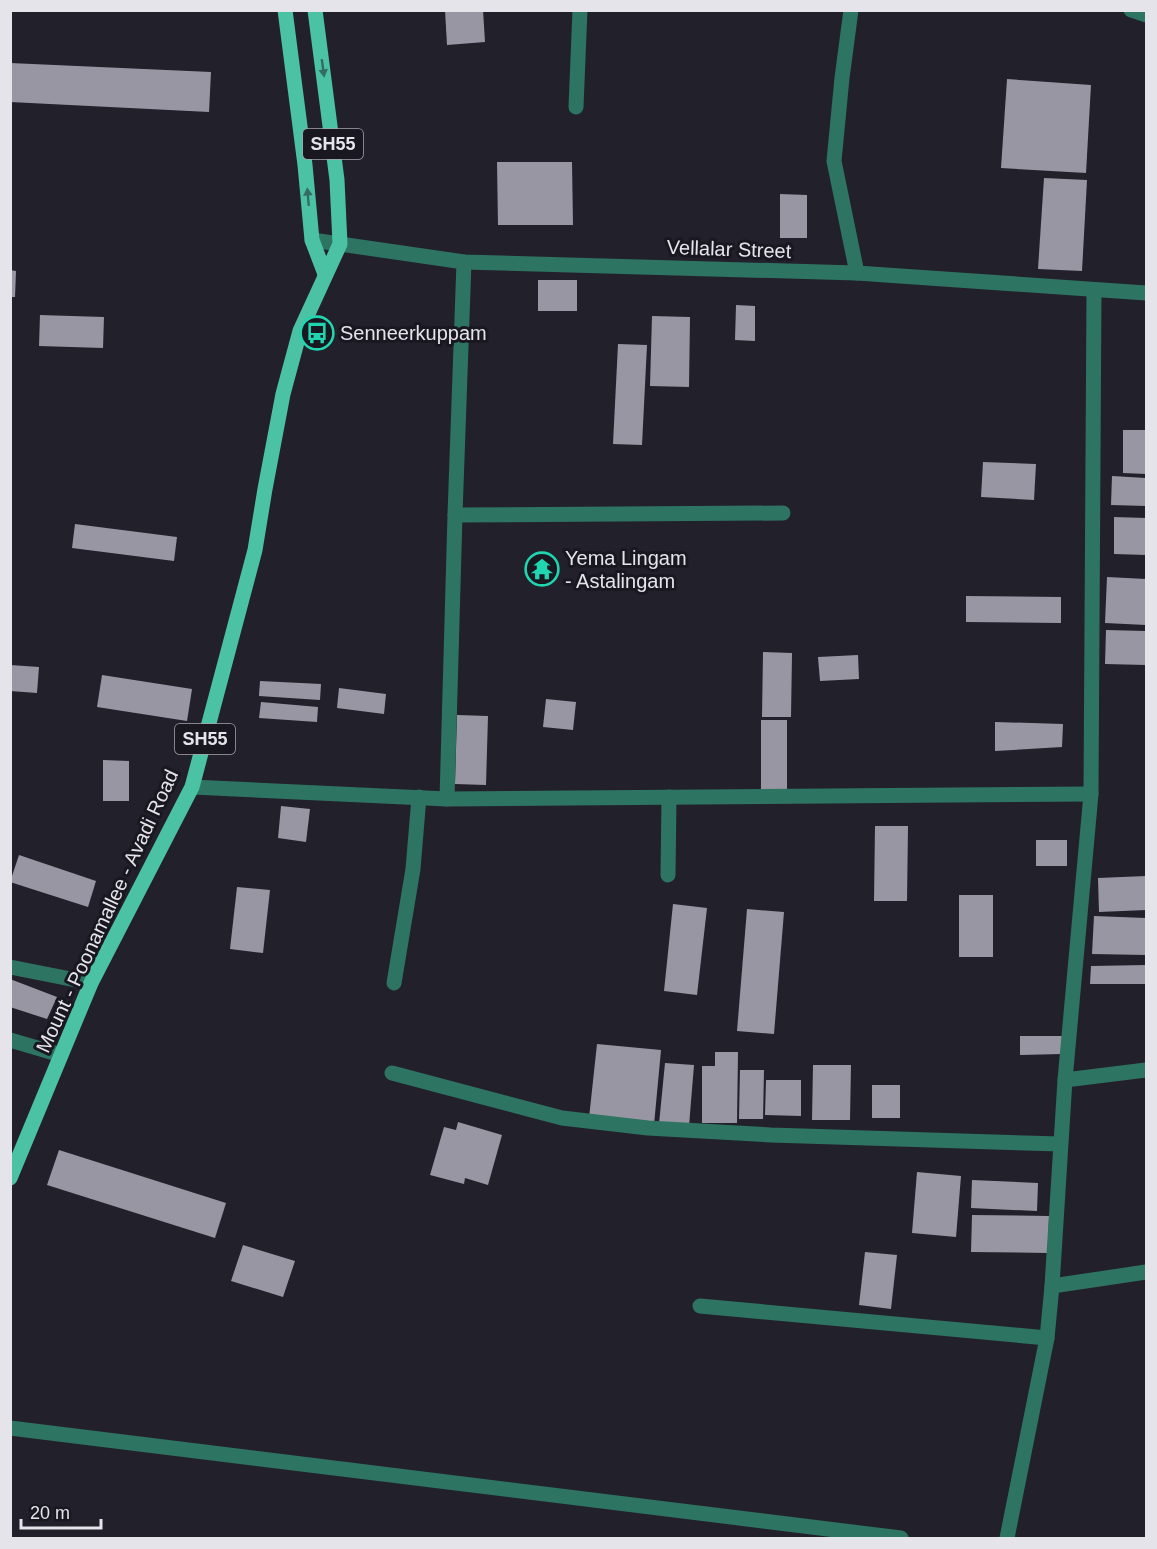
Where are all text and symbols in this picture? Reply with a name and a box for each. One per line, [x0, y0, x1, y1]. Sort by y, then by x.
one-way arrow [319, 59, 328, 78]
road number: SH55 [303, 129, 363, 159]
one-way arrow [303, 188, 313, 207]
street label: Vellalar Street [666, 236, 792, 262]
bus stop icon: Senneerkuppam [299, 315, 335, 351]
place label: Senneerkuppam [340, 322, 487, 344]
place label: Yema Lingam - Astalingam [565, 547, 687, 592]
temple icon: Yema Lingam - Astalingam [524, 551, 560, 587]
road number: SH55 [175, 724, 235, 754]
street label: Mount - Poonamallee - Avadi Road [32, 766, 182, 1056]
scale bar [21, 1492, 100, 1530]
text: 20 m [30, 1503, 70, 1523]

